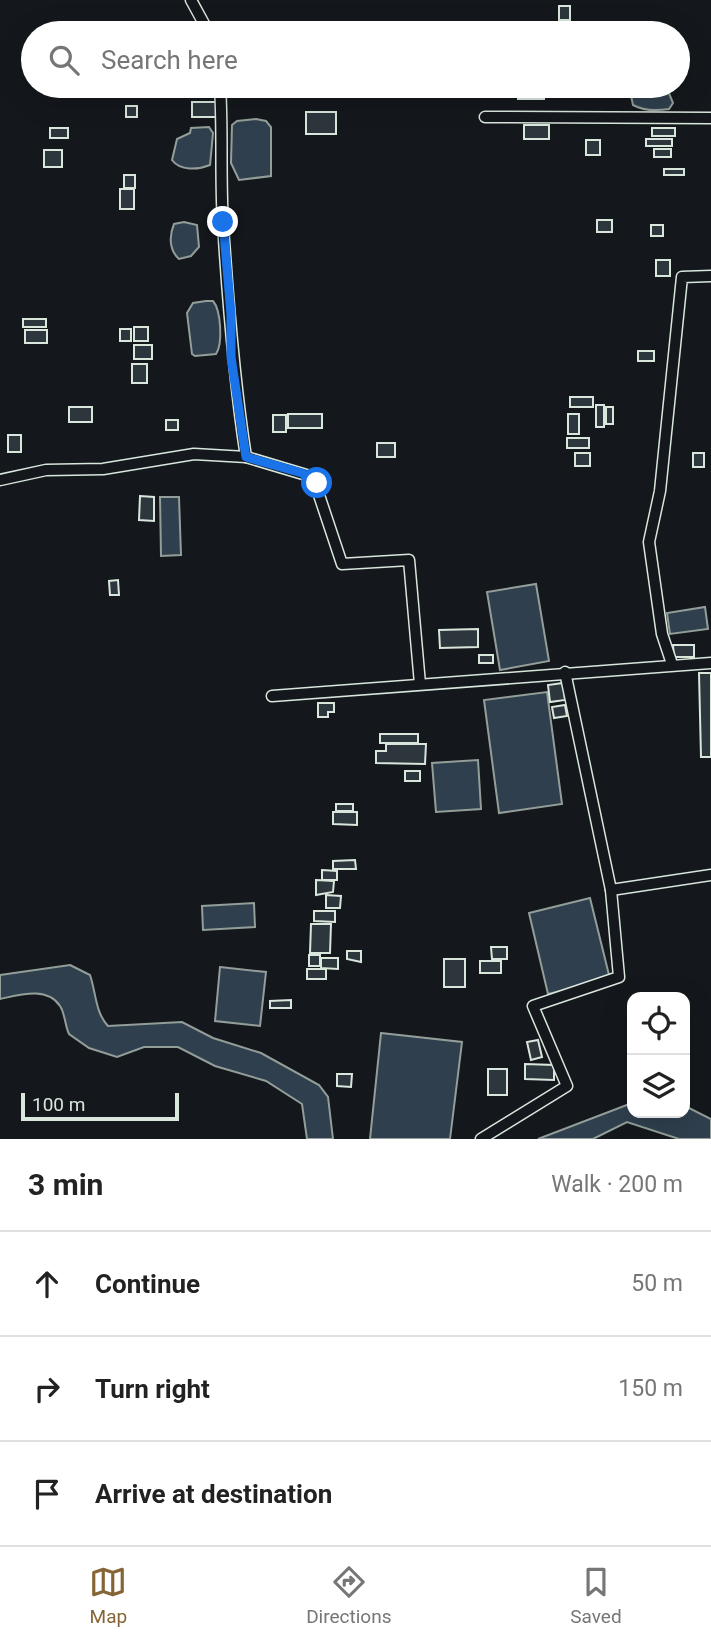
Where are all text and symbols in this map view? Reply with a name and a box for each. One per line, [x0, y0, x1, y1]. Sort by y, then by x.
search box [21, 21, 690, 98]
icon: search [45, 41, 83, 79]
text: Search here [101, 45, 238, 75]
route end [207, 206, 238, 237]
route start [301, 467, 332, 498]
map controls [627, 992, 690, 1118]
button: locate [627, 992, 690, 1055]
button: layers [627, 1055, 690, 1118]
scale bar [21, 1090, 178, 1122]
text: 100 m [32, 1093, 85, 1116]
text: 3 min [28, 1167, 103, 1202]
text: Walk · 200 m [551, 1171, 683, 1198]
icon: ahead [28, 1265, 66, 1303]
text: Continue [95, 1269, 200, 1299]
text: 50 m [631, 1270, 683, 1297]
icon: right [28, 1370, 66, 1408]
text: Turn right [95, 1374, 210, 1404]
text: 150 m [618, 1375, 683, 1402]
icon: arrive [28, 1475, 66, 1513]
text: Arrive at destination [95, 1479, 332, 1509]
tab: Map [89, 1563, 127, 1628]
tab: Directions [306, 1563, 391, 1628]
tab: Saved [570, 1563, 622, 1628]

